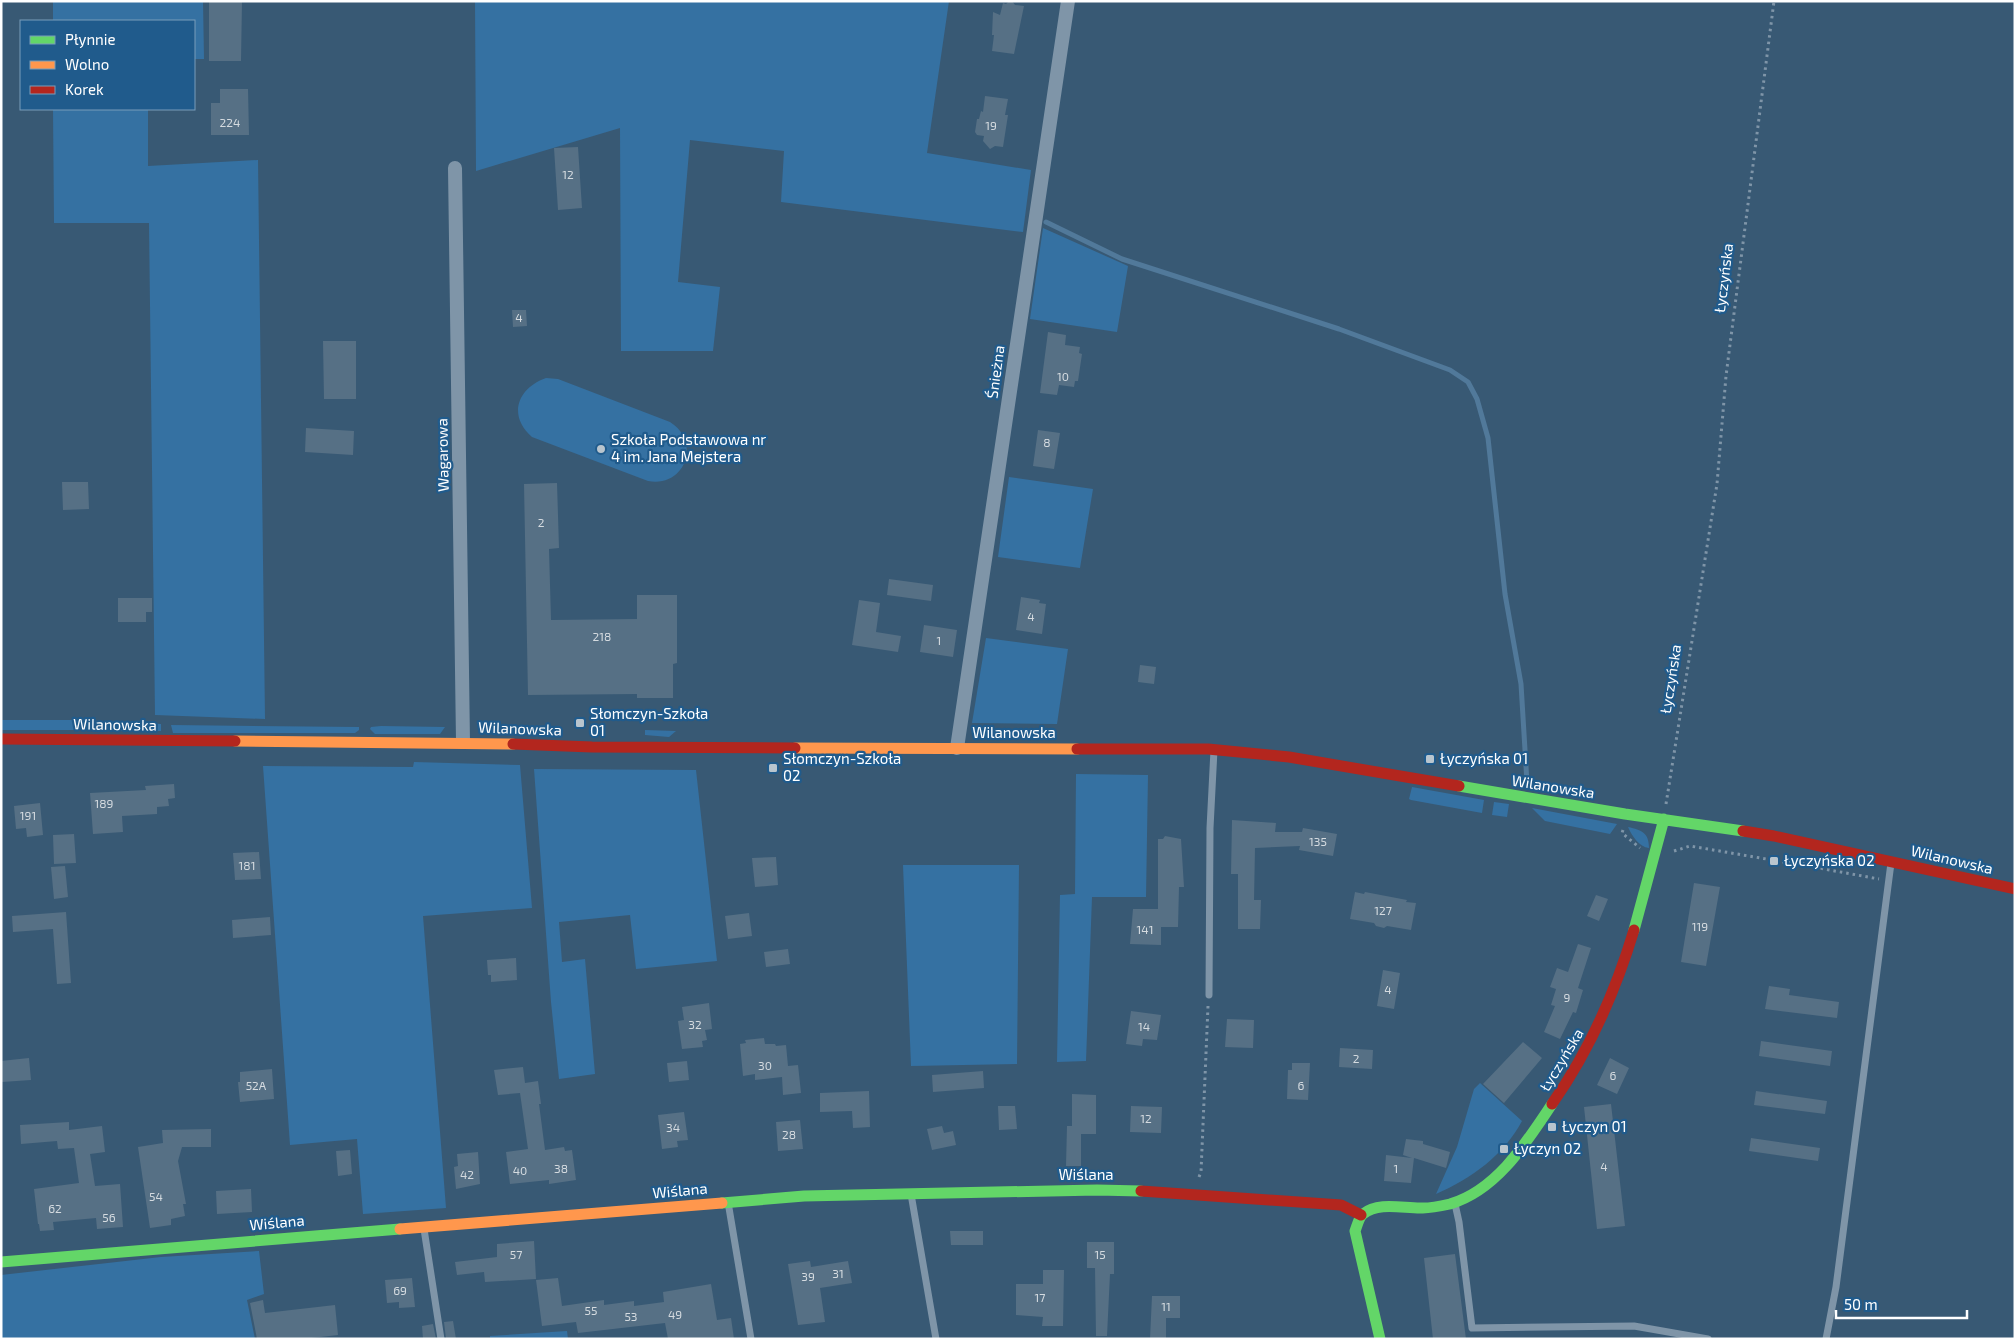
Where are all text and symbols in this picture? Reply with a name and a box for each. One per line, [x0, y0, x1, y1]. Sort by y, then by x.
legend [20, 20, 195, 110]
text: Płynnie [65, 30, 116, 48]
text: Wolno [65, 55, 109, 73]
text: Korek [65, 80, 104, 98]
house number: 224 [220, 115, 240, 129]
house number: 19 [985, 118, 997, 132]
house number: 12 [562, 167, 574, 181]
street label: Łyczyńska [1710, 242, 1736, 314]
house number: 4 [515, 310, 523, 324]
street label: Śnieżna [982, 344, 1008, 400]
house number: 10 [1057, 369, 1069, 383]
street label: Wagarowa [432, 418, 452, 492]
place label: Szkoła Podstawowa nr 4 im. Jana Mejstera [611, 430, 766, 466]
house number: 8 [1043, 435, 1051, 449]
marker: Szkoła Podstawowa nr 4 im. Jana Mejstera [595, 443, 607, 455]
house number: 2 [538, 515, 545, 529]
house number: 4 [1027, 609, 1035, 623]
house number: 218 [593, 629, 611, 643]
house number: 1 [937, 633, 941, 647]
street label: Łyczyńska [1656, 643, 1684, 715]
place label: Słomczyn-Szkoła 01 [590, 704, 708, 739]
street label: Wilanowska [73, 714, 157, 734]
marker: Słomczyn-Szkoła 01 [574, 717, 586, 729]
street label: Wilanowska [478, 718, 562, 738]
street label: Wilanowska [972, 723, 1056, 741]
place label: Słomczyn-Szkoła 02 [783, 749, 901, 784]
place label: Łyczyńska 01 [1440, 749, 1528, 767]
marker: Łyczyńska 01 [1424, 753, 1436, 765]
marker: Słomczyn-Szkoła 02 [767, 762, 779, 774]
street label: Wilanowska [1510, 771, 1596, 801]
house number: 189 [95, 796, 114, 810]
house number: 191 [20, 808, 36, 822]
house number: 135 [1309, 834, 1327, 848]
street label: Wilanowska [1909, 841, 1995, 877]
place label: Łyczyńska 02 [1784, 851, 1875, 869]
marker: Łyczyńska 02 [1768, 855, 1780, 867]
house number: 181 [239, 858, 255, 872]
house number: 127 [1374, 903, 1392, 917]
house number: 119 [1692, 919, 1708, 933]
house number: 141 [1137, 922, 1153, 936]
house number: 4 [1384, 982, 1392, 996]
house number: 9 [1564, 990, 1571, 1004]
house number: 32 [688, 1017, 702, 1031]
house number: 14 [1138, 1019, 1150, 1033]
street label: Łyczyńska [1535, 1025, 1587, 1094]
house number: 2 [1353, 1051, 1360, 1065]
house number: 30 [758, 1058, 772, 1072]
house number: 6 [1610, 1068, 1617, 1082]
house number: 52A [246, 1078, 267, 1092]
house number: 6 [1298, 1078, 1305, 1092]
house number: 12 [1140, 1111, 1152, 1125]
place label: Łyczyn 01 [1562, 1117, 1627, 1135]
house number: 34 [666, 1120, 680, 1134]
marker: Łyczyn 01 [1546, 1121, 1558, 1133]
house number: 28 [782, 1127, 796, 1141]
place label: Łyczyn 02 [1514, 1139, 1581, 1157]
marker: Łyczyn 02 [1498, 1143, 1510, 1155]
house number: 4 [1600, 1159, 1608, 1173]
house number: 38 [554, 1161, 568, 1175]
house number: 1 [1394, 1161, 1398, 1175]
house number: 40 [513, 1163, 527, 1177]
street label: Wiślana [1058, 1165, 1114, 1183]
house number: 42 [460, 1167, 474, 1181]
street label: Wiślana [652, 1179, 708, 1201]
house number: 54 [149, 1189, 163, 1203]
house number: 62 [48, 1201, 62, 1215]
house number: 56 [102, 1210, 116, 1224]
street label: Wiślana [249, 1211, 305, 1233]
house number: 57 [510, 1247, 522, 1261]
house number: 15 [1094, 1247, 1106, 1261]
house number: 31 [832, 1266, 844, 1280]
house number: 39 [801, 1269, 815, 1283]
house number: 69 [393, 1283, 407, 1297]
scale bar [1836, 1288, 1967, 1320]
house number: 17 [1035, 1290, 1045, 1304]
text: 50 m [1844, 1295, 1878, 1313]
house number: 11 [1161, 1299, 1171, 1313]
house number: 55 [585, 1303, 597, 1317]
house number: 49 [668, 1307, 682, 1321]
house number: 53 [624, 1309, 638, 1323]

